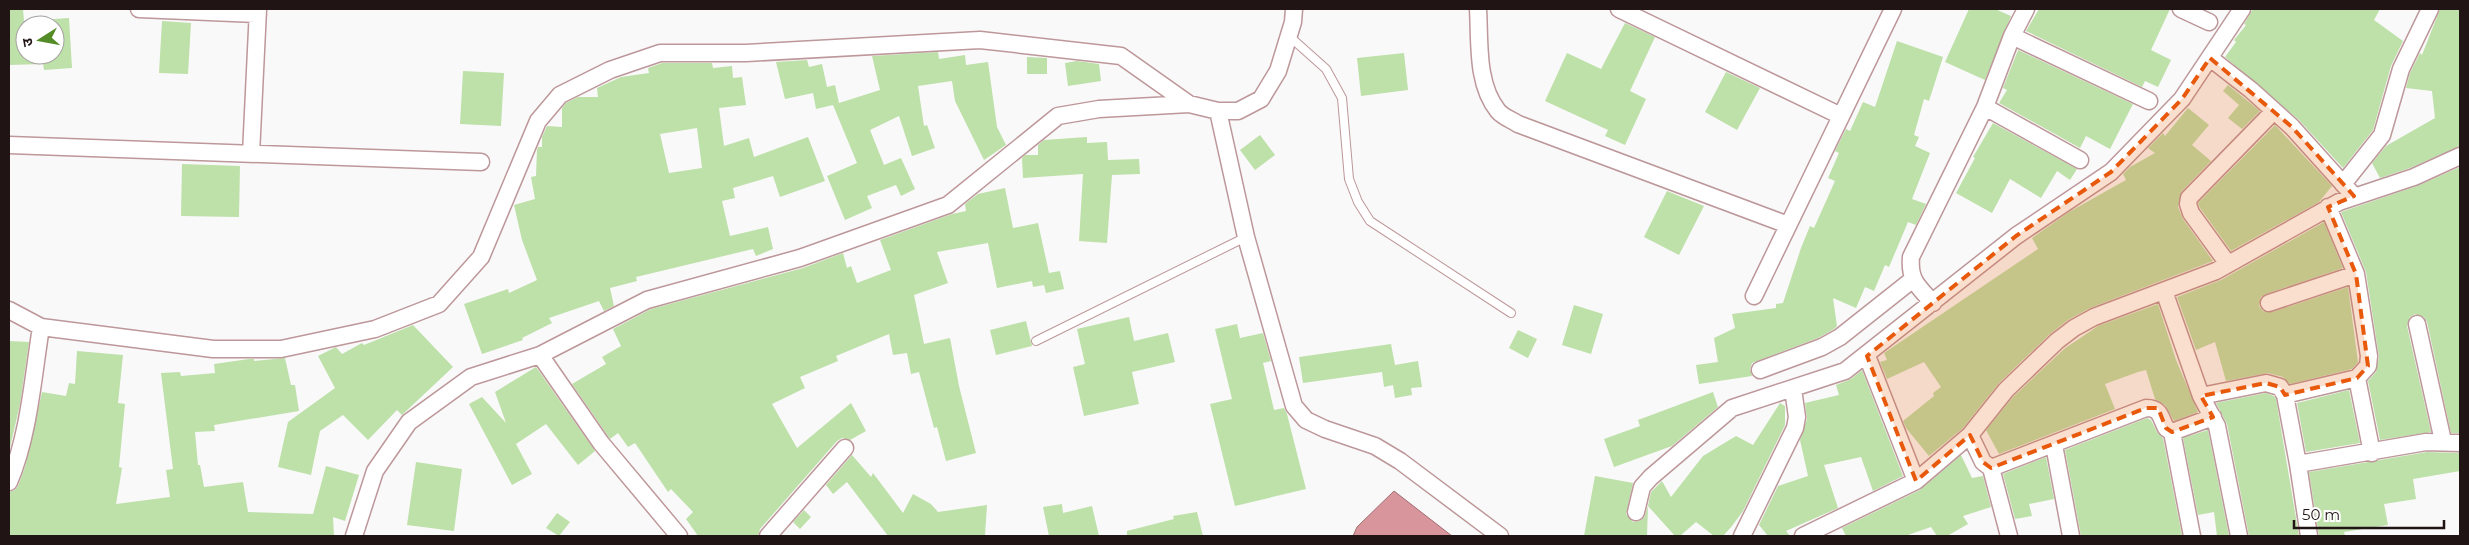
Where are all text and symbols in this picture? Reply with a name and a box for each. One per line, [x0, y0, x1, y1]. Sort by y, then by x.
north arrow [15, 15, 65, 65]
text: उ [17, 36, 37, 48]
scale bar [2294, 498, 2444, 530]
text: 50 m [2302, 505, 2340, 524]

